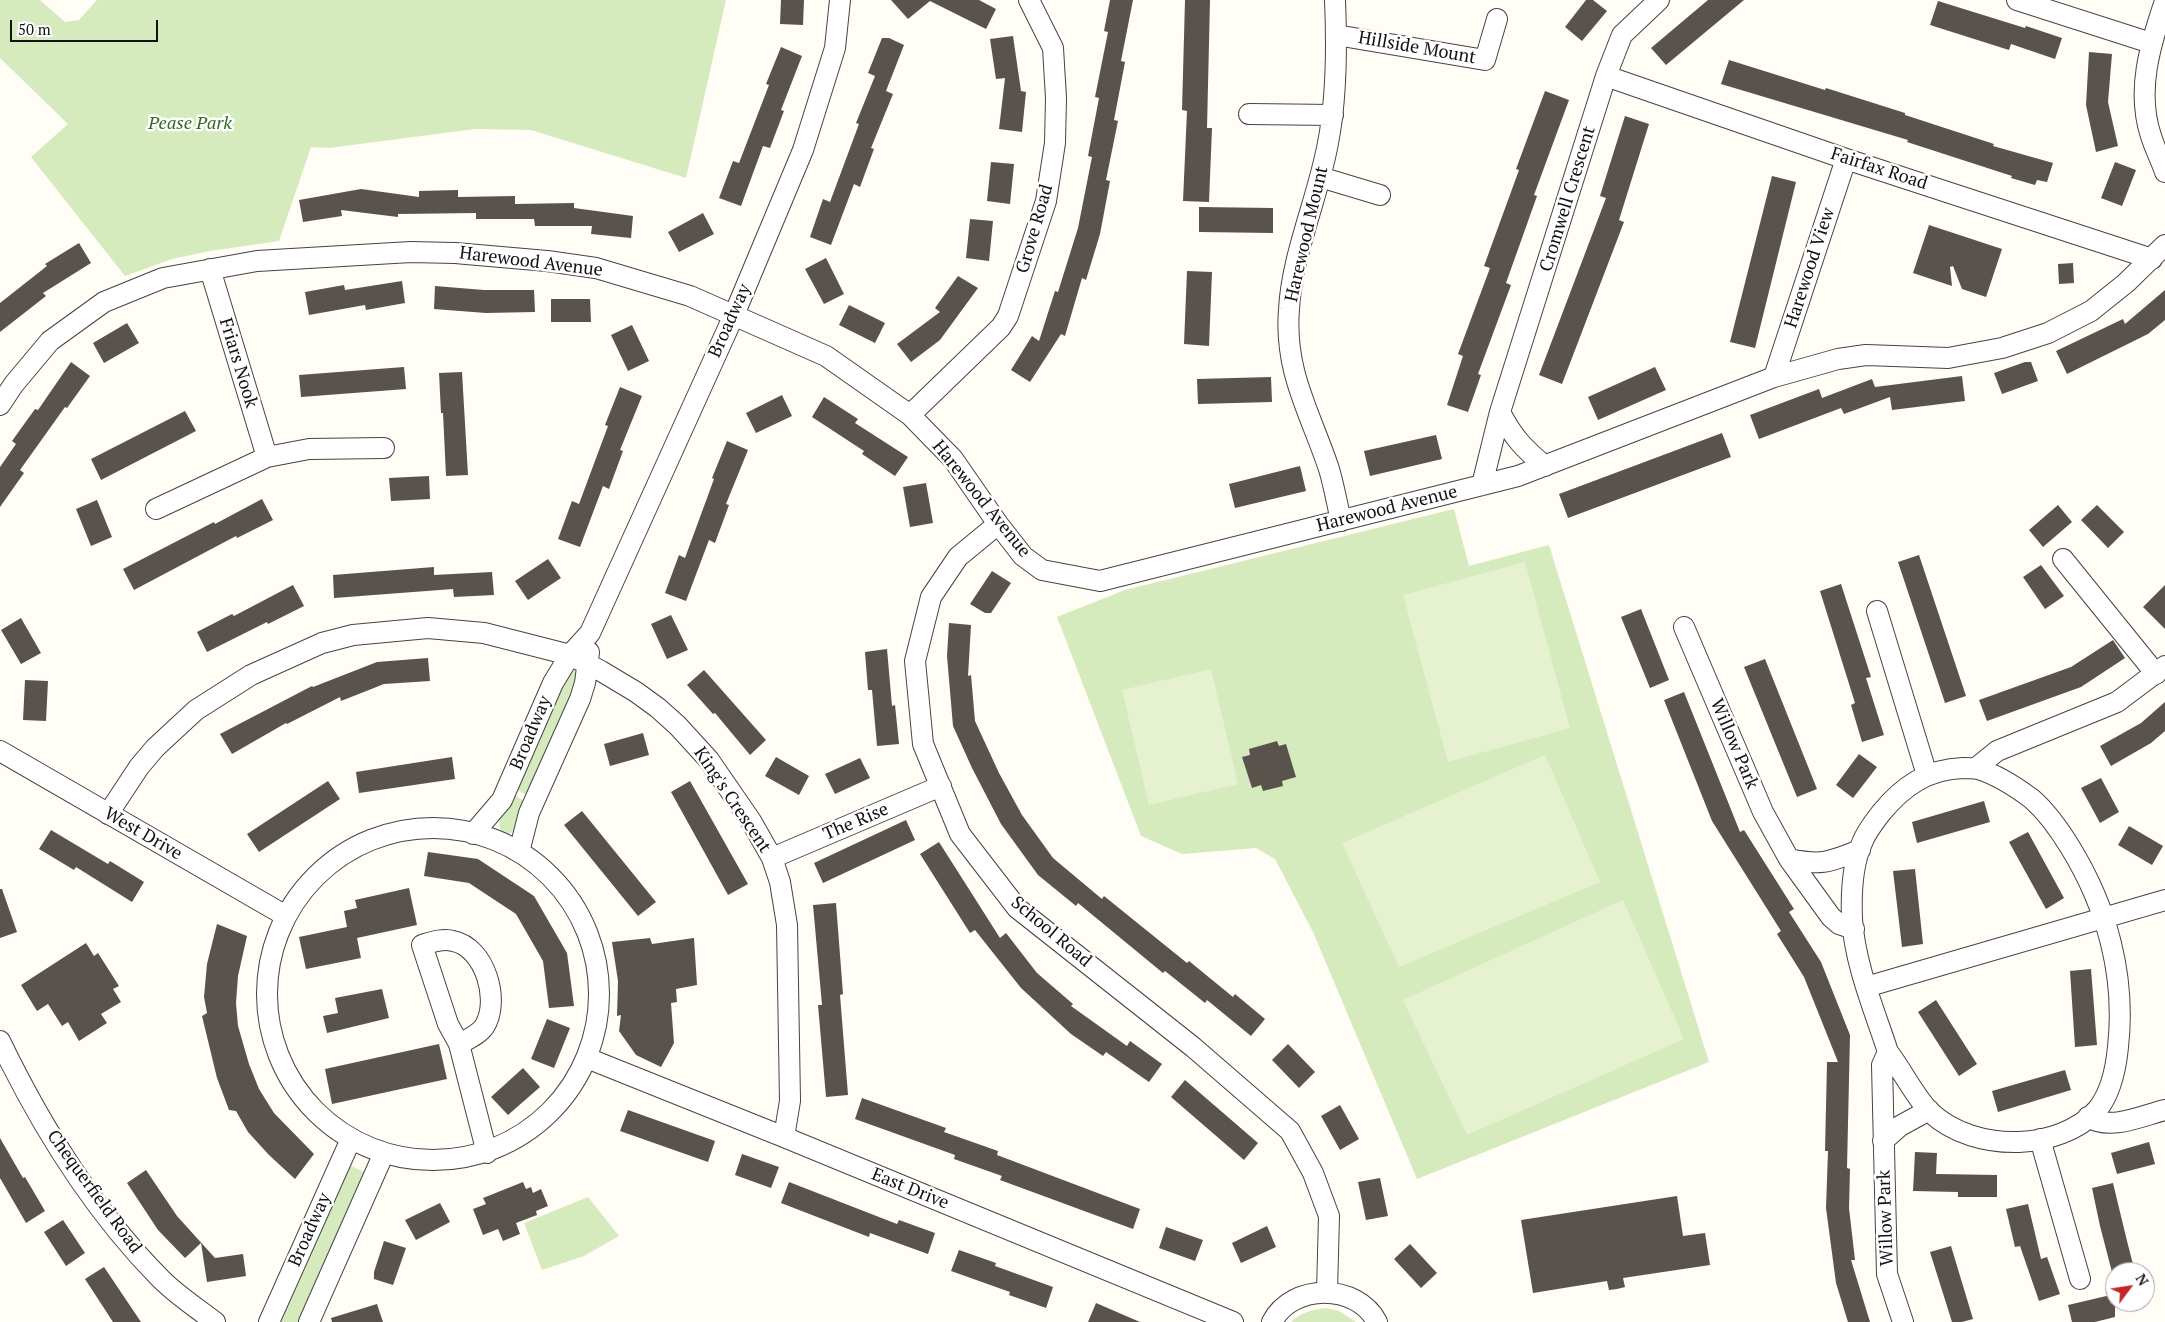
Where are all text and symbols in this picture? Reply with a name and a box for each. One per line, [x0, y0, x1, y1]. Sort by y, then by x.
scale bar [12, 10, 160, 42]
text: 50 m [18, 19, 51, 39]
street label: Hillside Mount [1356, 27, 1478, 69]
park label: Pease Park [148, 113, 232, 135]
street label: Cromwell Crescent [1536, 124, 1600, 274]
street label: Fairfax Road [1828, 143, 1930, 195]
street label: Harewood Mount [1281, 164, 1333, 304]
street label: Grove Road [1012, 182, 1058, 276]
street label: Harewood View [1780, 205, 1840, 331]
street label: Harewood Avenue [458, 242, 604, 282]
street label: Broadway [704, 281, 756, 361]
street label: Friars Nook [214, 316, 262, 410]
street label: Harewood Avenue [927, 436, 1035, 562]
street label: Harewood Avenue [1314, 481, 1460, 537]
street label: Broadway [506, 693, 556, 773]
street label: Willow Park [1705, 695, 1763, 793]
street label: King's Crescent [689, 743, 775, 857]
street label: The Rise [820, 799, 892, 845]
street label: West Drive [100, 803, 186, 865]
street label: School Road [1006, 892, 1096, 972]
street label: Chequerfield Road [42, 1126, 146, 1258]
street label: East Drive [868, 1164, 952, 1214]
street label: Willow Park [1874, 1170, 1898, 1266]
street label: Broadway [284, 1190, 336, 1270]
north arrow [2105, 1262, 2155, 1312]
text: N [2132, 1270, 2153, 1289]

